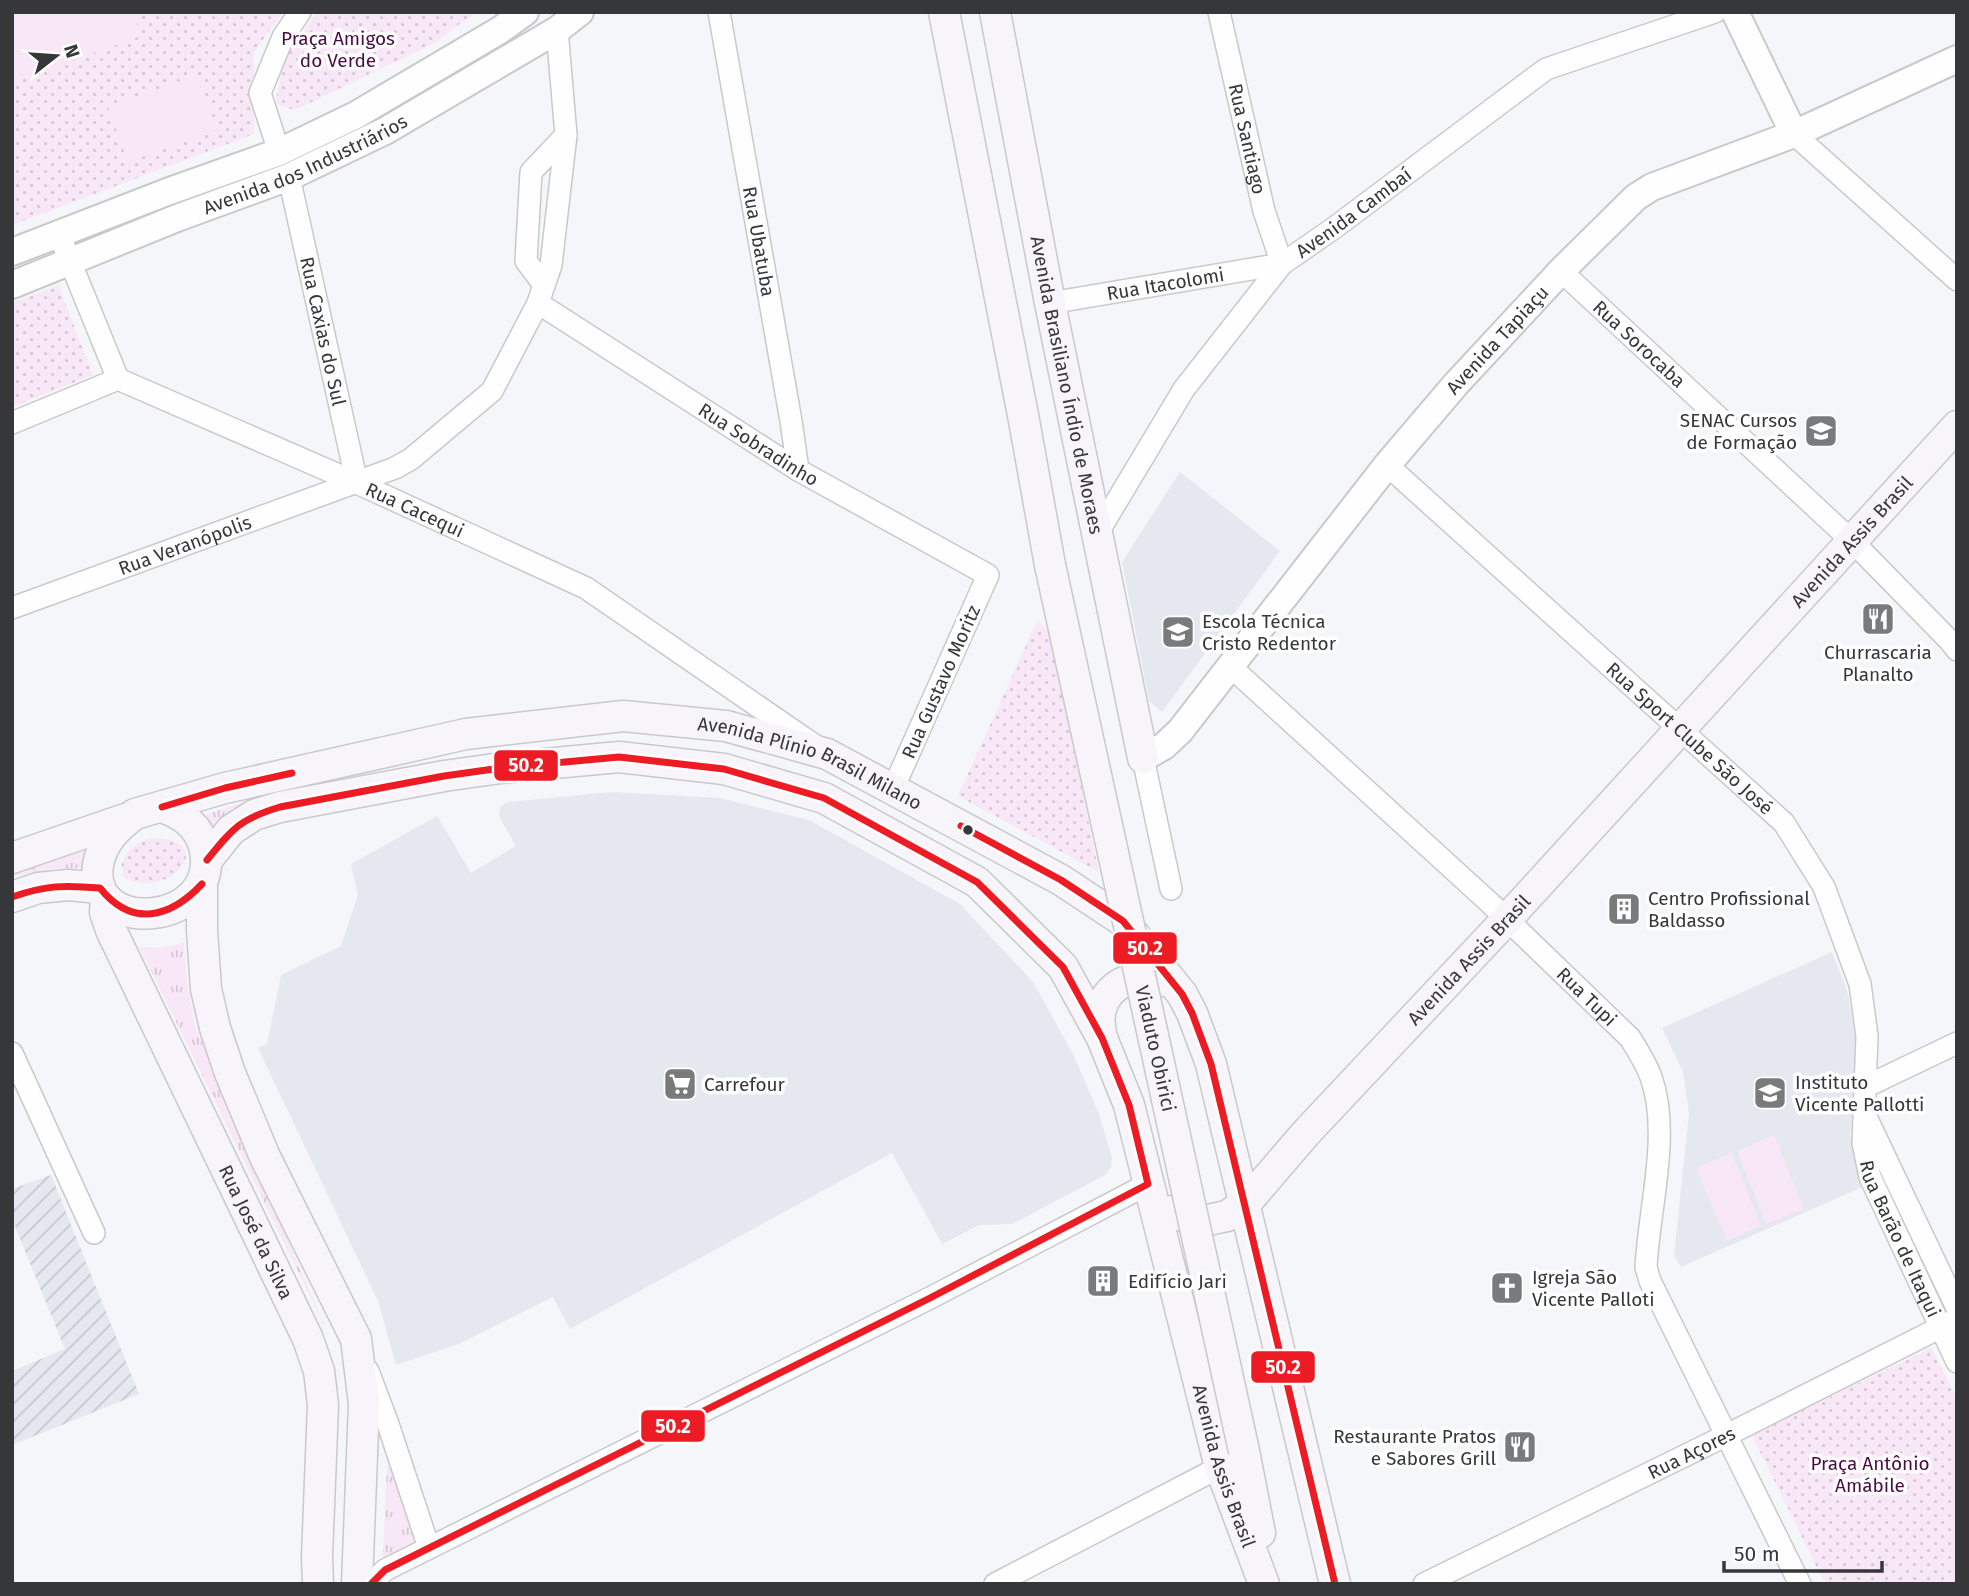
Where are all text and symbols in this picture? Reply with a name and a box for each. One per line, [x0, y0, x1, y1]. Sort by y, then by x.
north arrow [21, 21, 91, 91]
park label: Praça Amigos do Verde [281, 27, 395, 72]
text: N [59, 42, 85, 61]
street label: Rua Santiago [1224, 81, 1271, 196]
street label: Avenida dos Industriários [200, 109, 411, 219]
street label: Avenida Cambaí [1291, 163, 1416, 263]
street label: Rua Ubatuba [738, 185, 780, 298]
street label: Avenida Brasiliano Índio de Moraes [1026, 234, 1108, 536]
street label: Rua Caxias do Sul [296, 255, 351, 408]
street label: Rua Itacolomi [1105, 262, 1226, 305]
street label: Avenida Tapiaçu [1441, 281, 1553, 399]
street label: Rua Sorocaba [1588, 295, 1690, 392]
street label: Rua Sobradinho [694, 398, 823, 491]
place label: SENAC Cursos de Formação [1680, 409, 1797, 454]
school or university icon: SENAC Cursos de Formação [1802, 412, 1840, 450]
street label: Avenida Assis Brasil [1786, 471, 1918, 612]
street label: Rua Cacequi [362, 477, 468, 542]
street label: Rua Veranópolis [115, 510, 255, 580]
restaurant icon: Churrascaria Planalto [1859, 600, 1897, 638]
street label: Rua Gustavo Moritz [897, 602, 985, 762]
place label: Escola Técnica Cristo Redentor [1202, 610, 1337, 655]
school or university icon: Escola Técnica Cristo Redentor [1159, 613, 1197, 651]
place label: Churrascaria Planalto [1824, 641, 1932, 686]
street label: Rua Sport Clube São José [1602, 657, 1778, 819]
street label: Avenida Plínio Brasil Milano [696, 712, 926, 815]
line badge: 50.2 [493, 749, 559, 782]
text: 50.2 [508, 754, 544, 777]
unlabelled marker [961, 823, 975, 837]
place label: Centro Profissional Baldasso [1648, 887, 1810, 932]
street label: Avenida Assis Brasil [1402, 890, 1535, 1029]
building icon: Centro Profissional Baldasso [1605, 890, 1643, 928]
line badge: 50.2 [1112, 931, 1178, 965]
text: 50.2 [1127, 937, 1163, 960]
street label: Rua Tupi [1552, 962, 1622, 1031]
street label: Viaduto Obirici [1131, 983, 1181, 1114]
supermarket icon: Carrefour [661, 1065, 699, 1103]
place label: Instituto Vicente Pallotti [1795, 1071, 1924, 1116]
place label: Carrefour [704, 1073, 786, 1096]
school or university icon: Instituto Vicente Pallotti [1751, 1074, 1789, 1112]
street label: Rua Barão de Itaqui [1855, 1158, 1946, 1321]
street label: Rua José da Silva [214, 1161, 298, 1303]
building icon: Edifício Jari [1084, 1262, 1122, 1300]
place label: Igreja São Vicente Palloti [1532, 1266, 1655, 1311]
church icon: Igreja São Vicente Palloti [1488, 1269, 1526, 1307]
place label: Edifício Jari [1128, 1270, 1227, 1293]
line badge: 50.2 [1250, 1350, 1316, 1384]
text: 50.2 [1265, 1356, 1301, 1379]
street label: Avenida Assis Brasil [1188, 1382, 1261, 1551]
line badge: 50.2 [640, 1409, 706, 1443]
text: 50.2 [655, 1415, 691, 1438]
street label: Rua Açores [1644, 1421, 1739, 1484]
place label: Restaurante Pratos e Sabores Grill [1333, 1425, 1496, 1470]
restaurant icon: Restaurante Pratos e Sabores Grill [1501, 1428, 1539, 1466]
park label: Praça Antônio Amábile [1810, 1452, 1930, 1497]
scale bar [1724, 1530, 1882, 1574]
text: 50 m [1734, 1541, 1780, 1567]

